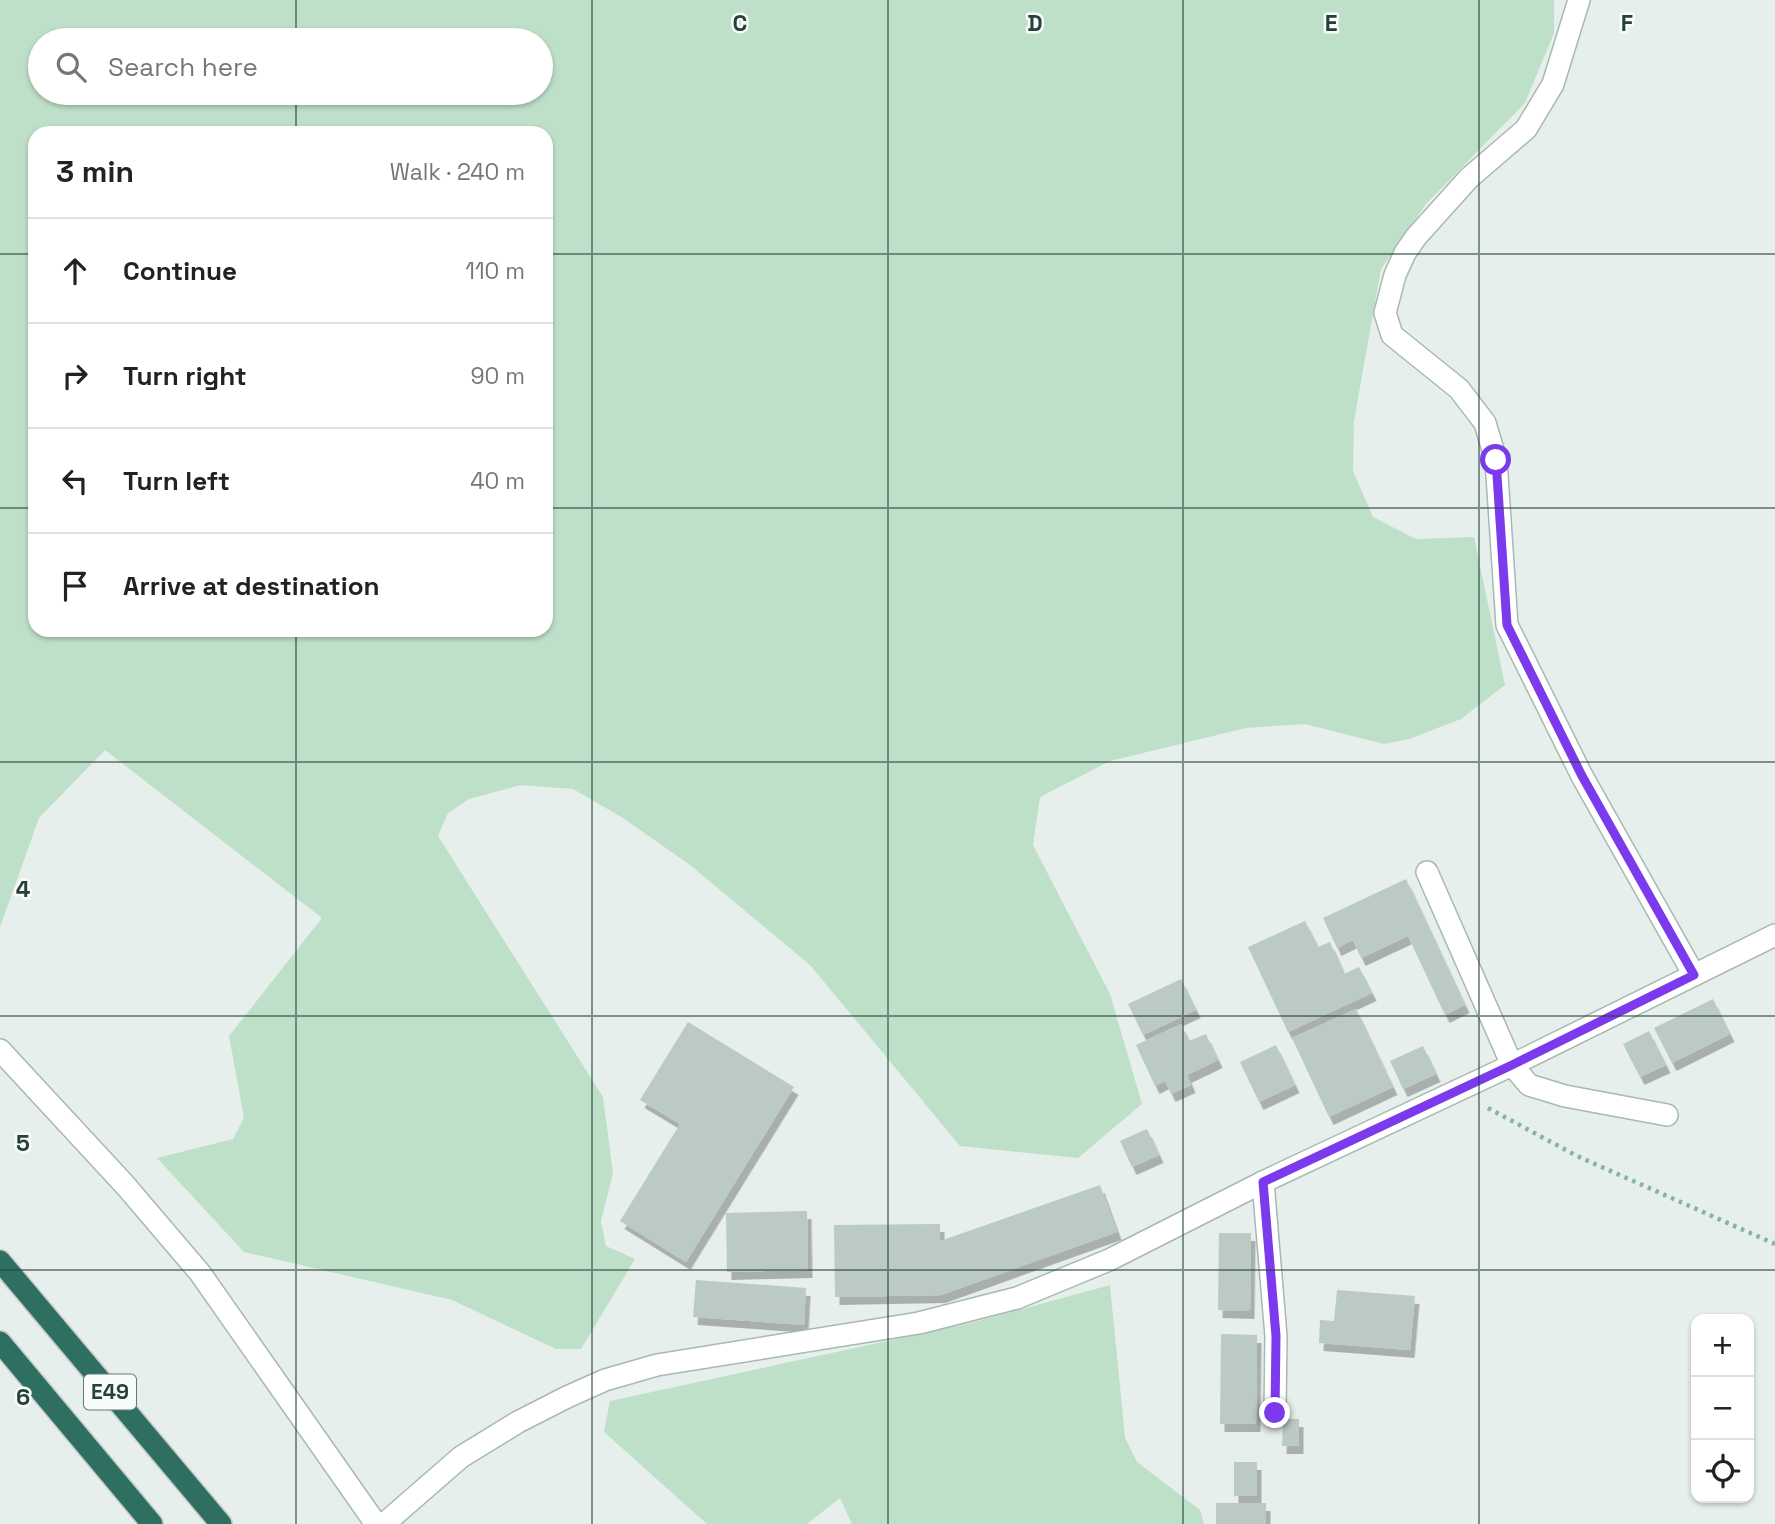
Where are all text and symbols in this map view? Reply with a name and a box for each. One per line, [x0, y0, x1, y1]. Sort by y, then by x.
text: C [733, 8, 747, 38]
text: D [1027, 8, 1043, 38]
text: E [1325, 8, 1337, 38]
text: F [1621, 8, 1633, 38]
search box [28, 28, 553, 105]
icon: search [52, 48, 90, 86]
text: Search here [108, 50, 258, 84]
text: 3 min [56, 152, 134, 191]
text: Walk · 240 m [390, 157, 525, 187]
icon: ahead [56, 252, 94, 290]
text: Continue [123, 254, 237, 288]
text: 110 m [465, 256, 525, 286]
icon: right [56, 357, 94, 395]
text: Turn right [123, 359, 247, 393]
text: 90 m [470, 361, 525, 391]
route start [1480, 444, 1511, 475]
icon: left [56, 462, 94, 500]
text: Turn left [123, 464, 230, 498]
text: 40 m [470, 466, 525, 496]
icon: arrive [56, 567, 94, 605]
text: Arrive at destination [123, 569, 380, 603]
text: 4 [16, 874, 31, 904]
text: 5 [16, 1128, 30, 1158]
map controls [1691, 1314, 1754, 1503]
button: + [1691, 1314, 1754, 1377]
road number: E49 [84, 1374, 136, 1410]
button: − [1691, 1377, 1754, 1440]
text: 6 [16, 1382, 30, 1412]
route end [1259, 1397, 1290, 1428]
button: locate [1691, 1440, 1754, 1503]

